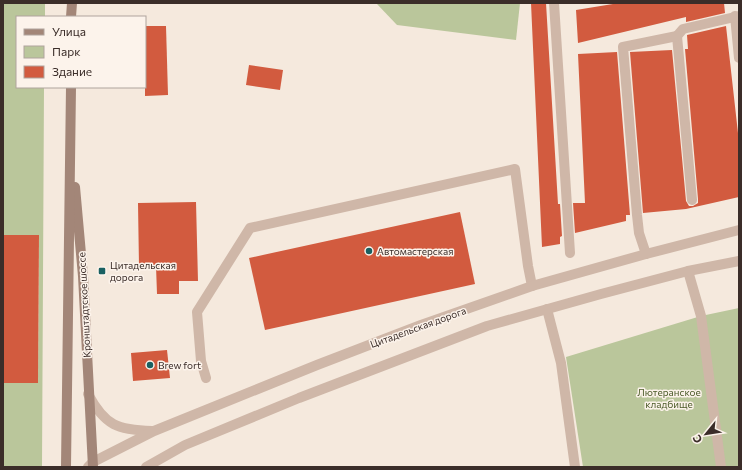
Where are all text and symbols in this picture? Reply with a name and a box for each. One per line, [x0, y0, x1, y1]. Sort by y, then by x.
legend [16, 16, 146, 88]
text: Улица [52, 24, 86, 38]
text: Парк [52, 44, 81, 58]
text: Здание [52, 64, 92, 78]
place label: Автомастерская [377, 245, 454, 257]
marker: Автомастерская [364, 246, 374, 256]
street label: Кронштадтское шоссе [75, 252, 93, 358]
place label: Цитадельская дорога [110, 259, 176, 283]
marker: Цитадельская дорога [97, 266, 107, 276]
street label: Цитадельская дорога [368, 304, 468, 350]
place label: Brew fort [158, 359, 201, 371]
marker: Brew fort [145, 360, 155, 370]
park label: Лютеранское кладбище [637, 386, 701, 410]
north arrow [686, 414, 726, 454]
text: С [689, 432, 704, 446]

